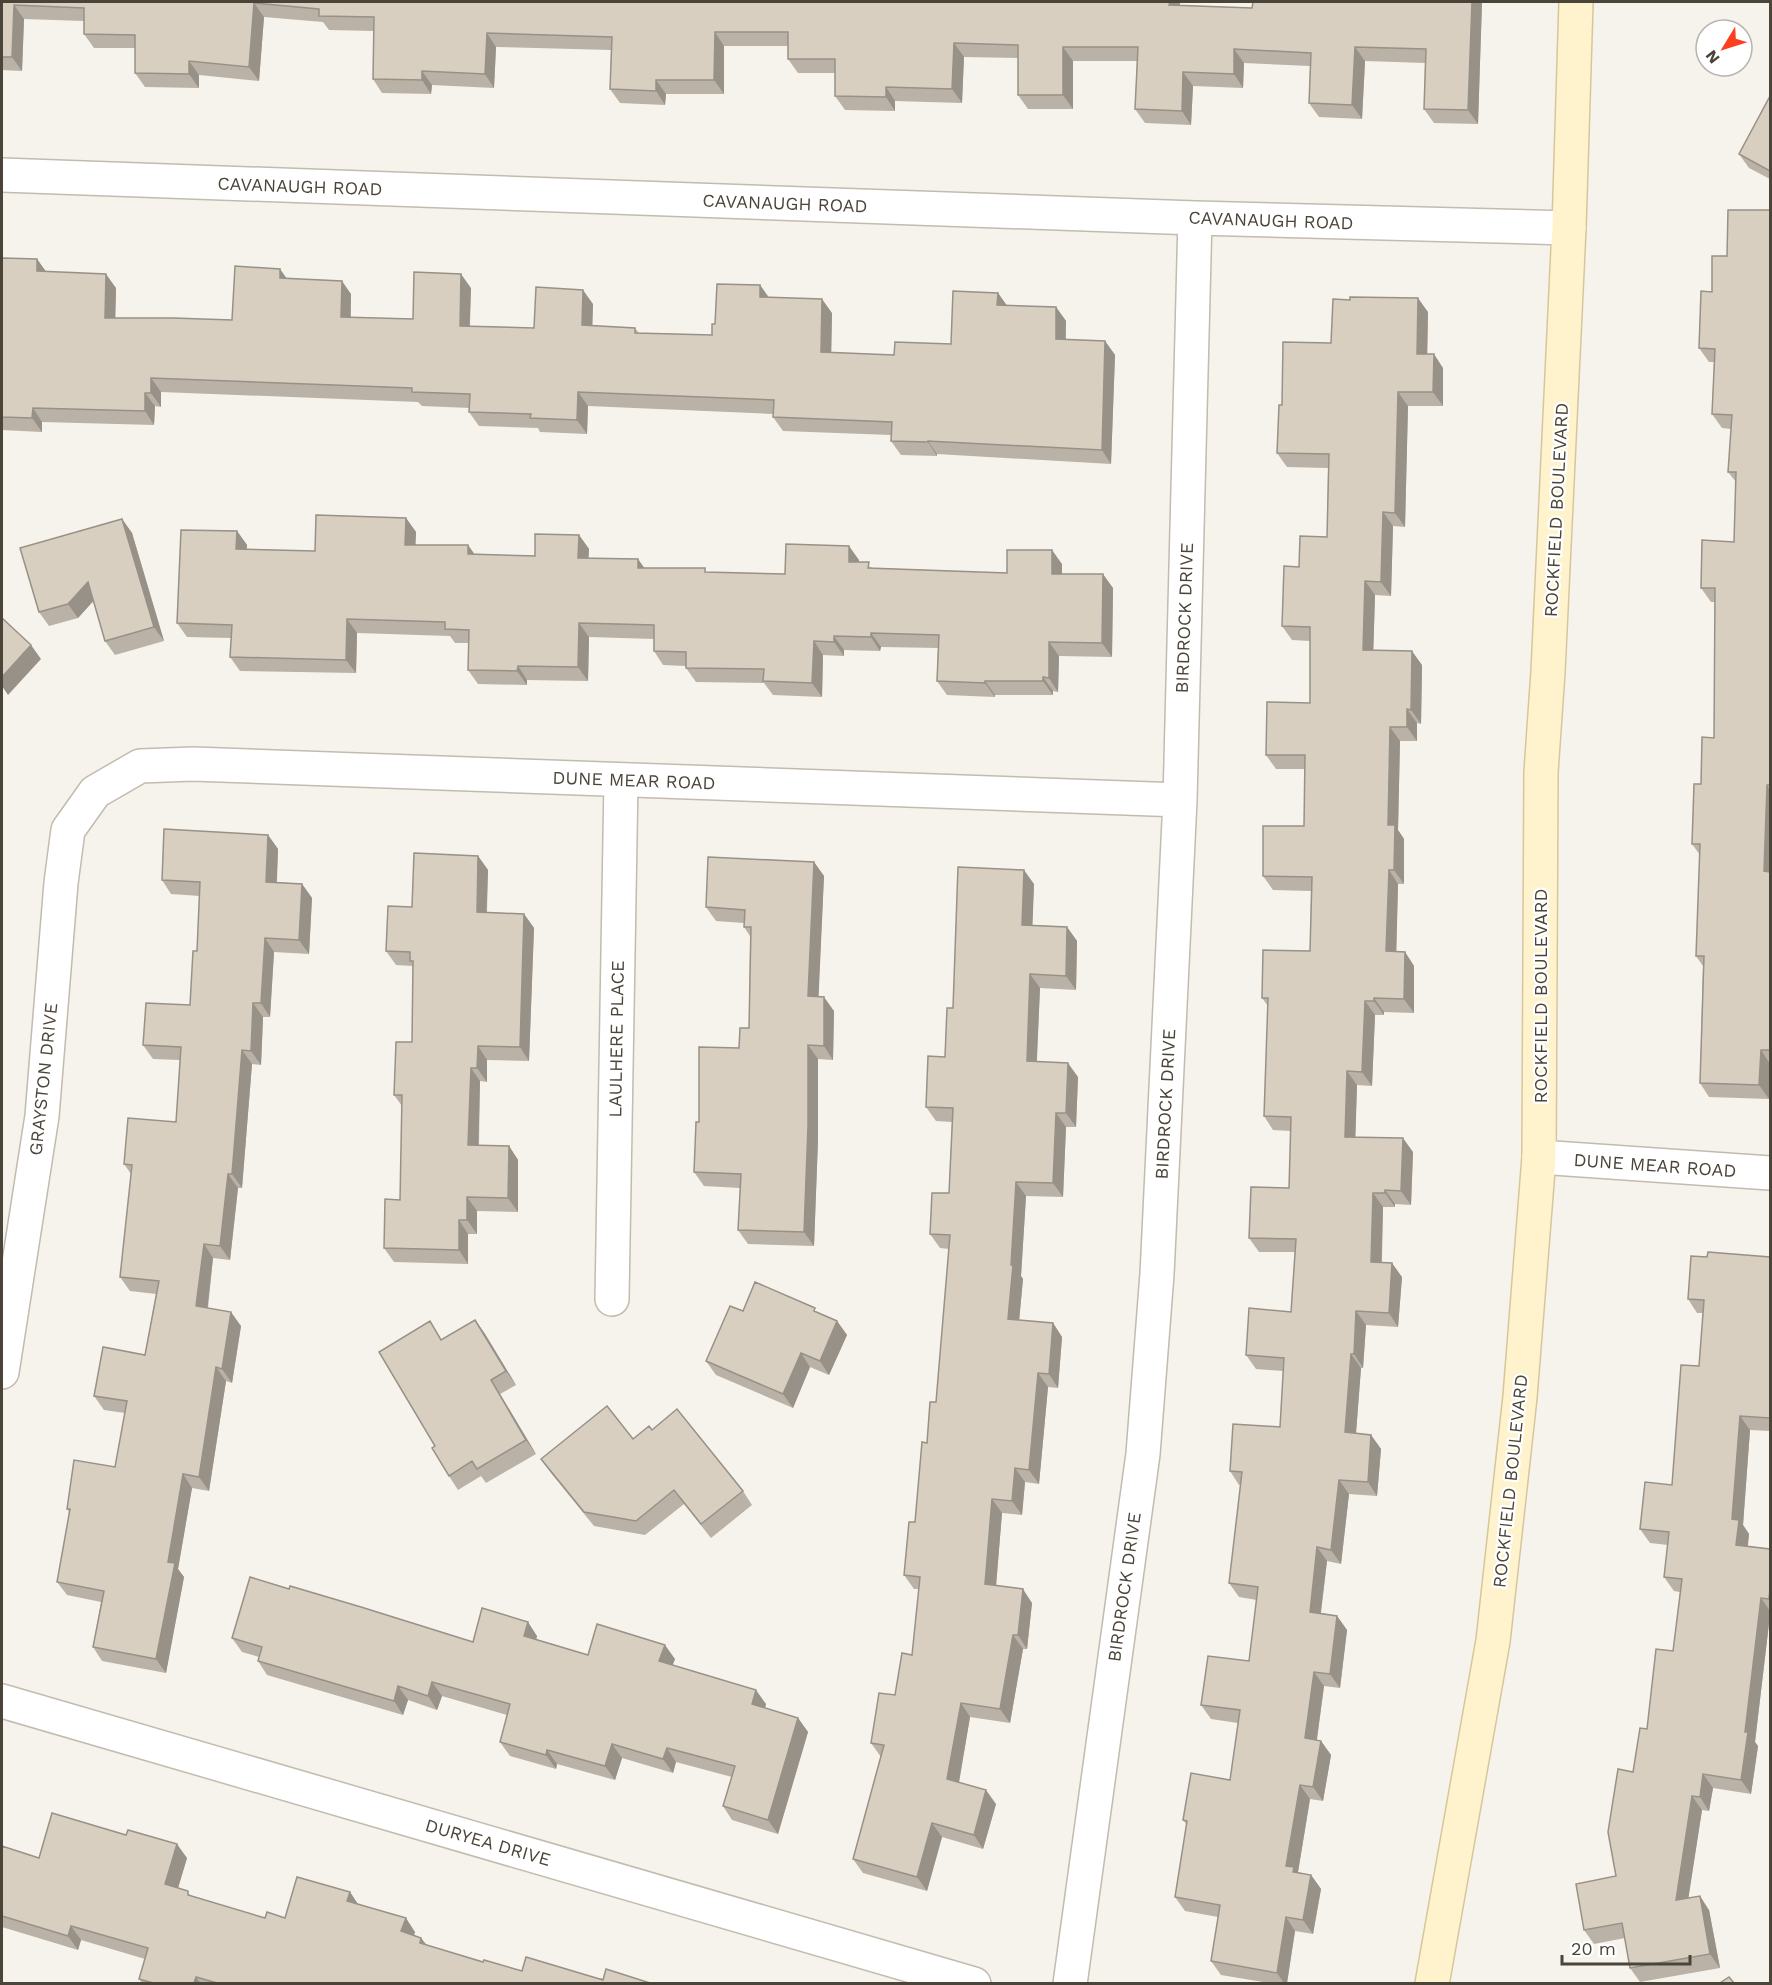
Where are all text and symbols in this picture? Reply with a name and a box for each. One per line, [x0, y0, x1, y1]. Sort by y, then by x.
north arrow [1694, 18, 1754, 78]
text: N [1701, 46, 1724, 67]
street label: CAVANAUGH ROAD [217, 173, 383, 199]
street label: CAVANAUGH ROAD [702, 190, 868, 216]
street label: CAVANAUGH ROAD [1188, 207, 1354, 233]
street label: ROCKFIELD BOULEVARD [1540, 402, 1572, 618]
street label: BIRDROCK DRIVE [1171, 542, 1197, 694]
street label: DUNE MEAR ROAD [552, 767, 716, 793]
street label: ROCKFIELD BOULEVARD [1530, 889, 1551, 1103]
street label: LAULHERE PLACE [604, 960, 628, 1118]
street label: GRAYSTON DRIVE [25, 1002, 61, 1156]
street label: BIRDROCK DRIVE [1151, 1028, 1179, 1180]
street label: DUNE MEAR ROAD [1573, 1149, 1737, 1181]
street label: ROCKFIELD BOULEVARD [1488, 1373, 1532, 1589]
street label: BIRDROCK DRIVE [1103, 1511, 1145, 1663]
street label: DURYEA DRIVE [423, 1814, 553, 1870]
scale bar [1562, 1928, 1690, 1966]
text: 20 m [1571, 1938, 1616, 1959]

